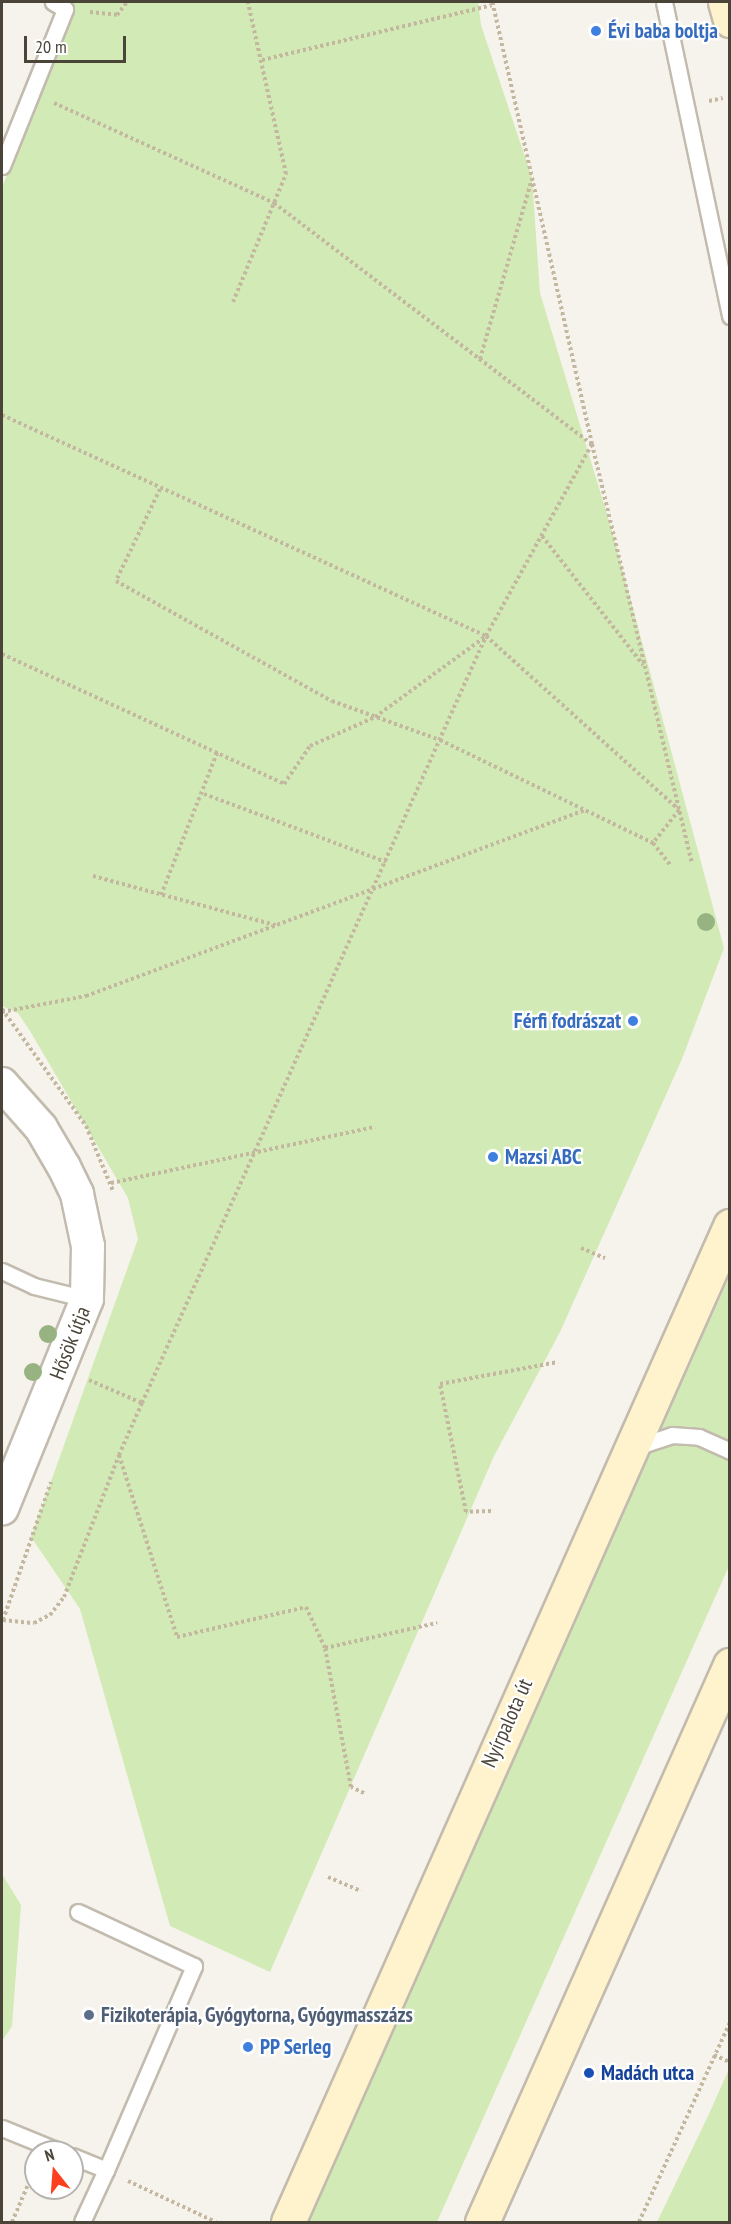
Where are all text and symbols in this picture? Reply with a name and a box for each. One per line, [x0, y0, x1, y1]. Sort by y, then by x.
place label: Évi baba boltja [608, 18, 718, 44]
scale bar [27, 24, 129, 62]
marker: Évi baba boltja [589, 24, 603, 38]
text: 20 m [35, 35, 67, 58]
place label: Férfi fodrászat [514, 1008, 621, 1034]
marker: Férfi fodrászat [626, 1014, 640, 1028]
place label: Mazsi ABC [505, 1144, 582, 1170]
marker: Mazsi ABC [486, 1150, 500, 1164]
street label: Hősök útja [44, 1303, 96, 1383]
street label: Nyírpalota út [476, 1675, 538, 1771]
place label: Fizikoterápia, Gyógytorna, Gyógymasszázs [101, 2002, 416, 2028]
marker: Fizikoterápia, Gyógytorna, Gyógymasszázs [82, 2008, 96, 2022]
place label: PP Serleg [260, 2034, 332, 2060]
marker: PP Serleg [241, 2040, 255, 2054]
place label: Madách utca [601, 2060, 694, 2086]
marker: Madách utca [582, 2066, 596, 2080]
north arrow [24, 2140, 84, 2200]
text: N [42, 2144, 56, 2166]

